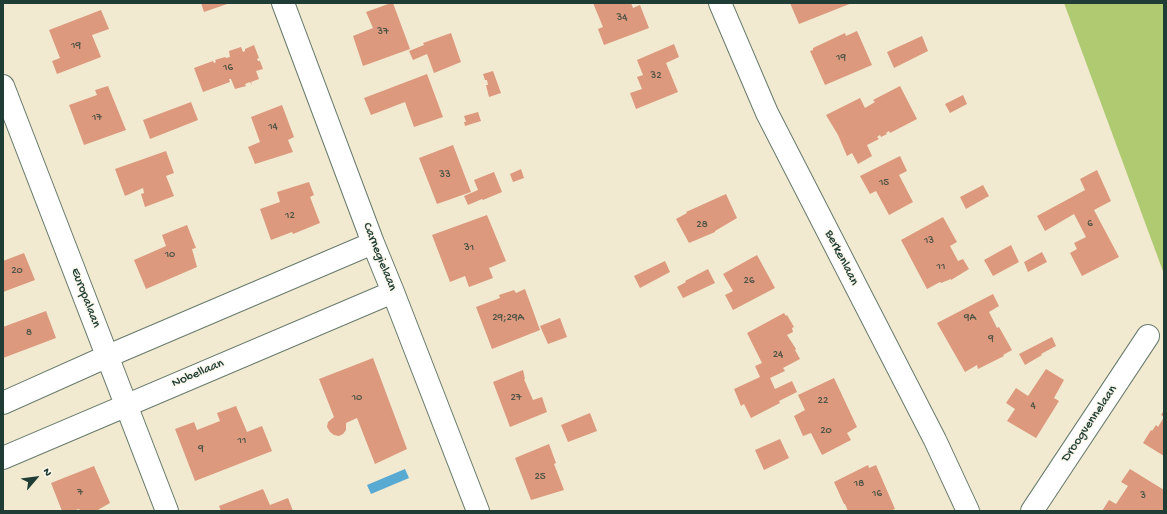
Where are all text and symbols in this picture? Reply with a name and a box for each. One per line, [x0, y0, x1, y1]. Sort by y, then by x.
house number: 34 [617, 11, 627, 25]
house number: 37 [377, 25, 389, 39]
house number: 19 [71, 39, 81, 53]
house number: 19 [836, 51, 846, 65]
house number: 16 [223, 61, 233, 75]
house number: 32 [650, 69, 662, 83]
house number: 17 [92, 111, 102, 125]
house number: 14 [268, 120, 278, 134]
house number: 33 [439, 168, 451, 182]
house number: 15 [879, 176, 889, 190]
house number: 12 [285, 209, 295, 223]
house number: 6 [1087, 217, 1093, 231]
house number: 28 [696, 218, 708, 232]
street label: Carnegielaan [358, 221, 400, 293]
street label: Berkenlaan [820, 228, 862, 288]
house number: 13 [924, 234, 934, 248]
house number: 31 [464, 241, 474, 255]
house number: 10 [165, 248, 175, 262]
house number: 11 [937, 260, 945, 274]
house number: 20 [11, 264, 23, 278]
street label: Europalaan [66, 266, 104, 330]
house number: 26 [744, 274, 754, 288]
house number: 29;29A [492, 311, 524, 325]
house number: 9A [964, 311, 976, 325]
house number: 8 [26, 326, 32, 340]
house number: 9 [988, 332, 994, 346]
house number: 24 [773, 348, 783, 362]
street label: Nobellaan [170, 356, 226, 392]
street label: Droogvennelaan [1059, 383, 1121, 465]
house number: 10 [352, 391, 362, 405]
house number: 27 [510, 391, 522, 405]
house number: 22 [818, 394, 828, 408]
house number: 4 [1030, 399, 1036, 413]
house number: 20 [820, 424, 832, 438]
house number: 11 [238, 434, 246, 448]
house number: 9 [198, 442, 204, 456]
north arrow [16, 458, 56, 498]
text: N [40, 466, 54, 478]
house number: 25 [534, 470, 546, 484]
house number: 18 [854, 477, 864, 491]
house number: 7 [77, 486, 83, 500]
house number: 16 [872, 487, 882, 501]
house number: 3 [1140, 489, 1146, 503]

